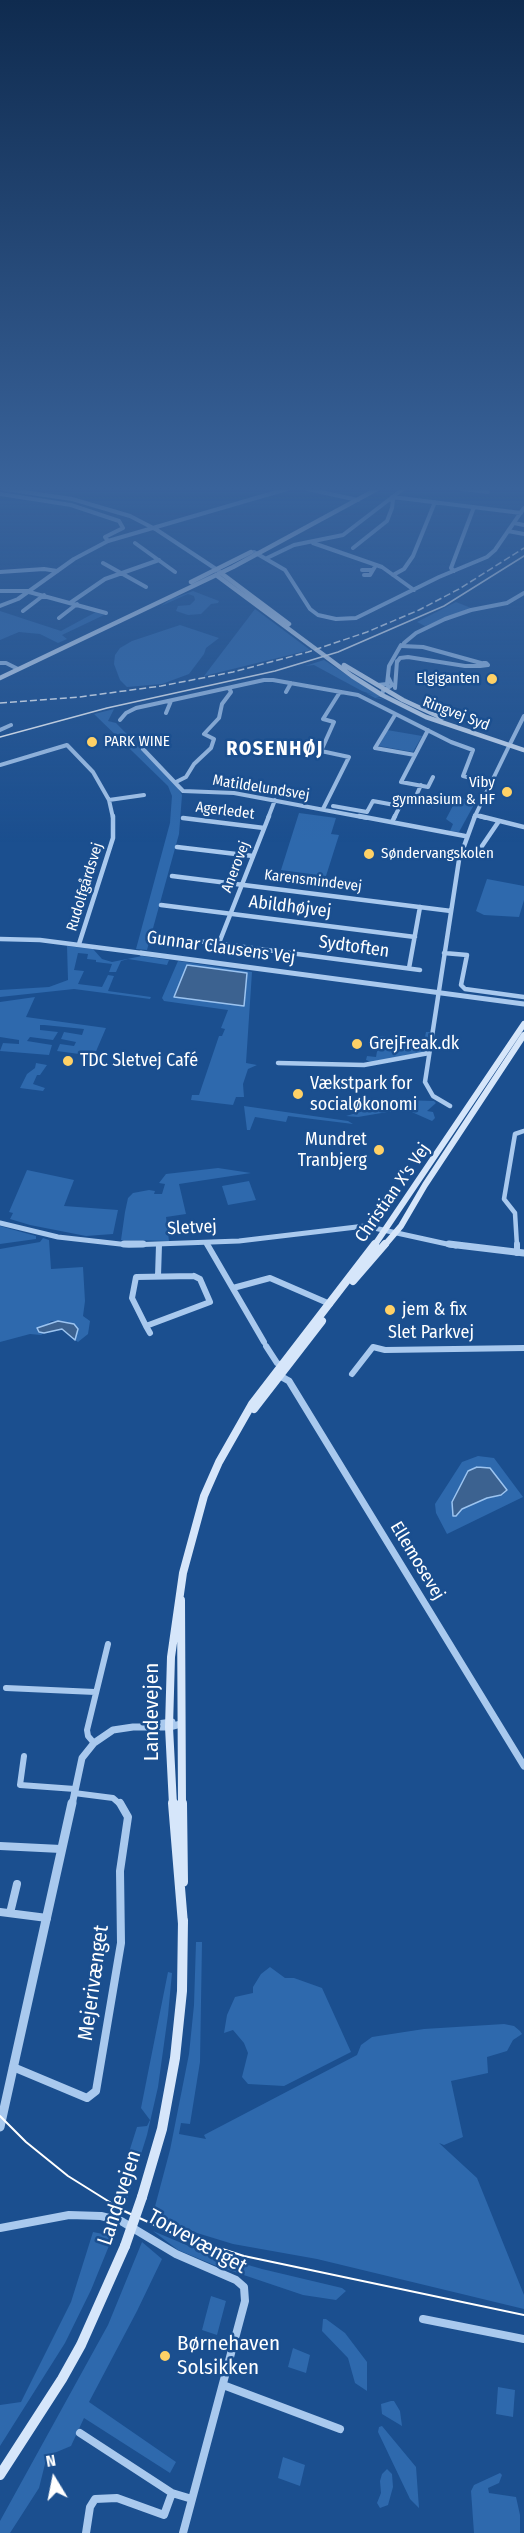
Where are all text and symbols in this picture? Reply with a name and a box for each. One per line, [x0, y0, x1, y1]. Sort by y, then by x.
place label: Elgiganten [416, 670, 480, 688]
marker: Elgiganten [485, 672, 499, 686]
street label: Ringvej Syd [420, 693, 492, 735]
place label: PARK WINE [104, 733, 170, 751]
marker: PARK WINE [85, 735, 99, 749]
district label: ROSENHØJ [226, 737, 324, 761]
street label: Matildelundsvej [211, 771, 311, 805]
place label: Viby gymnasium & HF [392, 774, 495, 809]
marker: Viby gymnasium & HF [500, 785, 514, 799]
street label: Agerledet [195, 798, 255, 824]
street label: Anerovej [218, 839, 254, 895]
street label: Rudolfgårdsvej [63, 841, 107, 933]
place label: Søndervangskolen [381, 845, 494, 863]
marker: Søndervangskolen [362, 847, 376, 861]
street label: Karensmindevej [263, 866, 363, 896]
street label: Abildhøjvej [248, 891, 332, 923]
street label: Gunnar Clausens Vej [145, 927, 297, 969]
street label: Sydtoften [317, 931, 391, 963]
place label: GrejFreak.dk [369, 1033, 459, 1055]
marker: GrejFreak.dk [350, 1037, 364, 1051]
place label: TDC Sletvej Café [80, 1050, 198, 1072]
marker: TDC Sletvej Café [61, 1054, 75, 1068]
place label: Vækstpark for socialøkonomi [310, 1073, 417, 1116]
marker: Vækstpark for socialøkonomi [291, 1087, 305, 1101]
place label: Mundret Tranbjerg [298, 1129, 367, 1172]
street label: Christian X's Vej [351, 1139, 435, 1247]
marker: Mundret Tranbjerg [372, 1143, 386, 1157]
street label: Sletvej [167, 1216, 217, 1240]
place label: jem & fix [402, 1299, 467, 1321]
marker: jem & fix [383, 1303, 397, 1317]
street label: Slet Parkvej [388, 1322, 474, 1344]
street label: Ellemosevej [385, 1518, 449, 1604]
street label: Landevejen [139, 1663, 165, 1761]
street label: Mejerivænget [73, 1923, 115, 2043]
street label: Landevejen [93, 2147, 147, 2249]
street label: Torvevænget [143, 2204, 251, 2280]
place label: Børnehaven Solsikken [177, 2331, 280, 2381]
marker: Børnehaven Solsikken [158, 2349, 172, 2363]
north arrow [24, 2449, 84, 2509]
text: N [44, 2451, 57, 2471]

